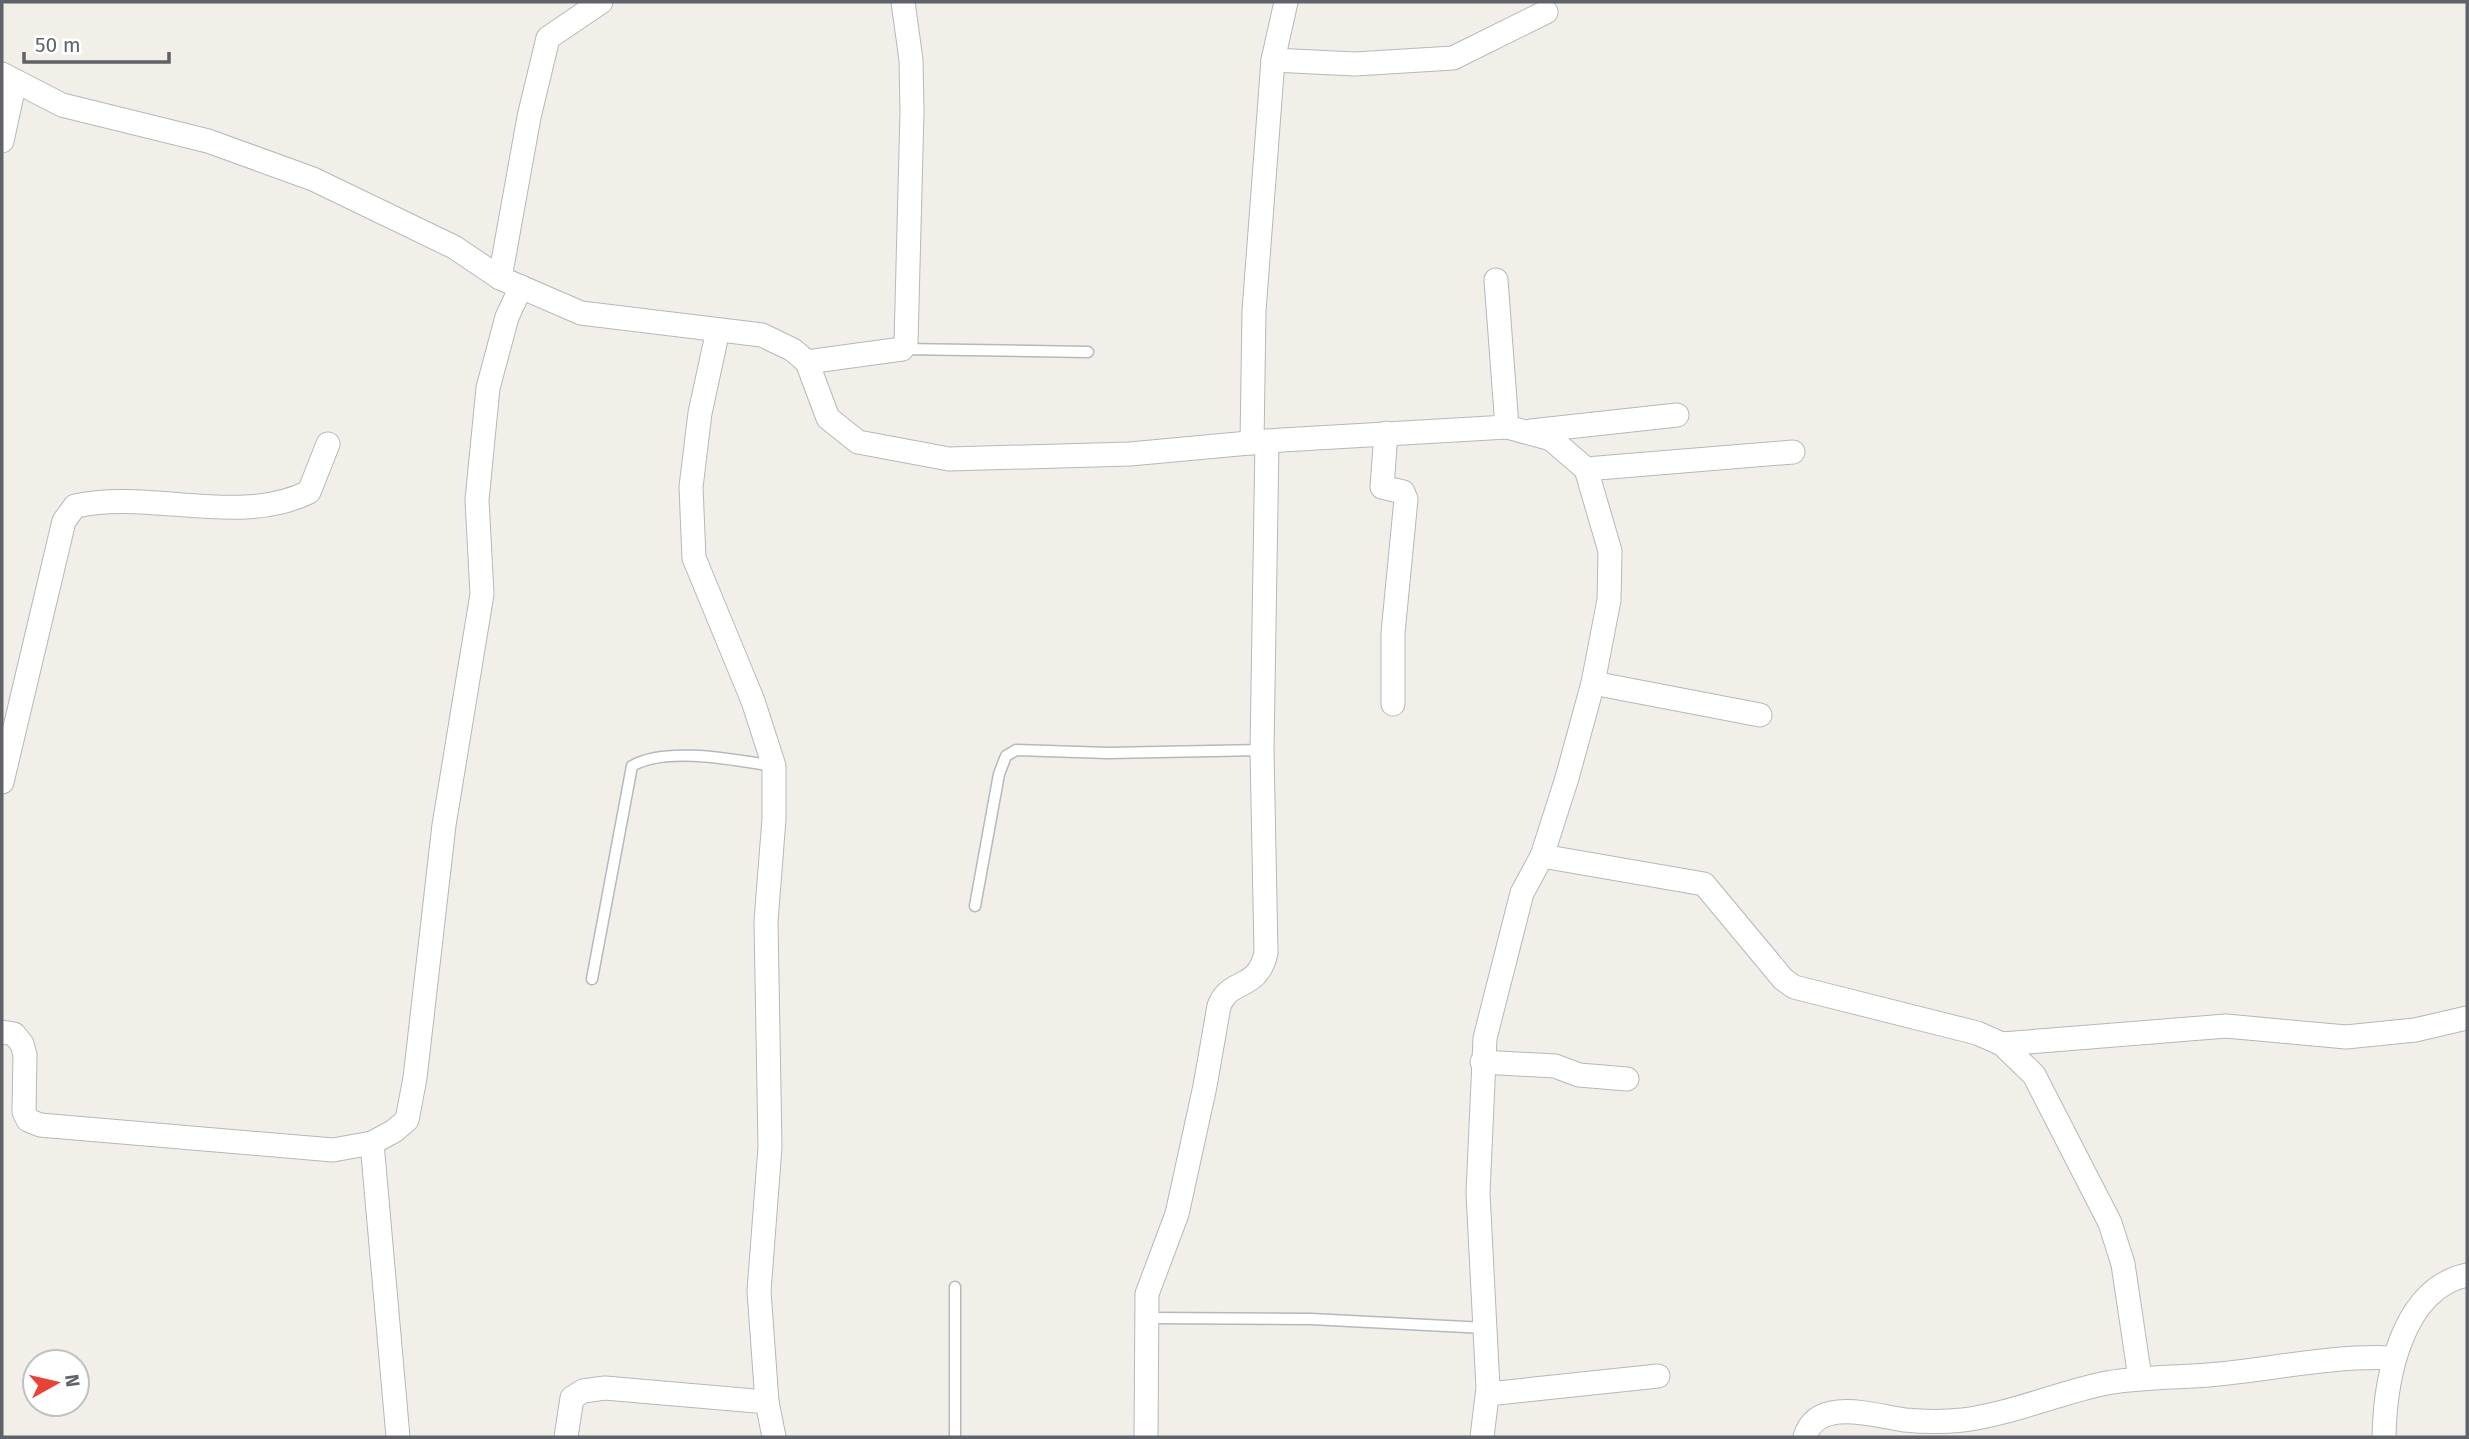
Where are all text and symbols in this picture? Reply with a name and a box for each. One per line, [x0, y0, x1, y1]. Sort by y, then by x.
scale bar [24, 21, 170, 65]
text: 50 m [35, 32, 81, 58]
north arrow [21, 1348, 91, 1418]
text: N [60, 1373, 85, 1389]

